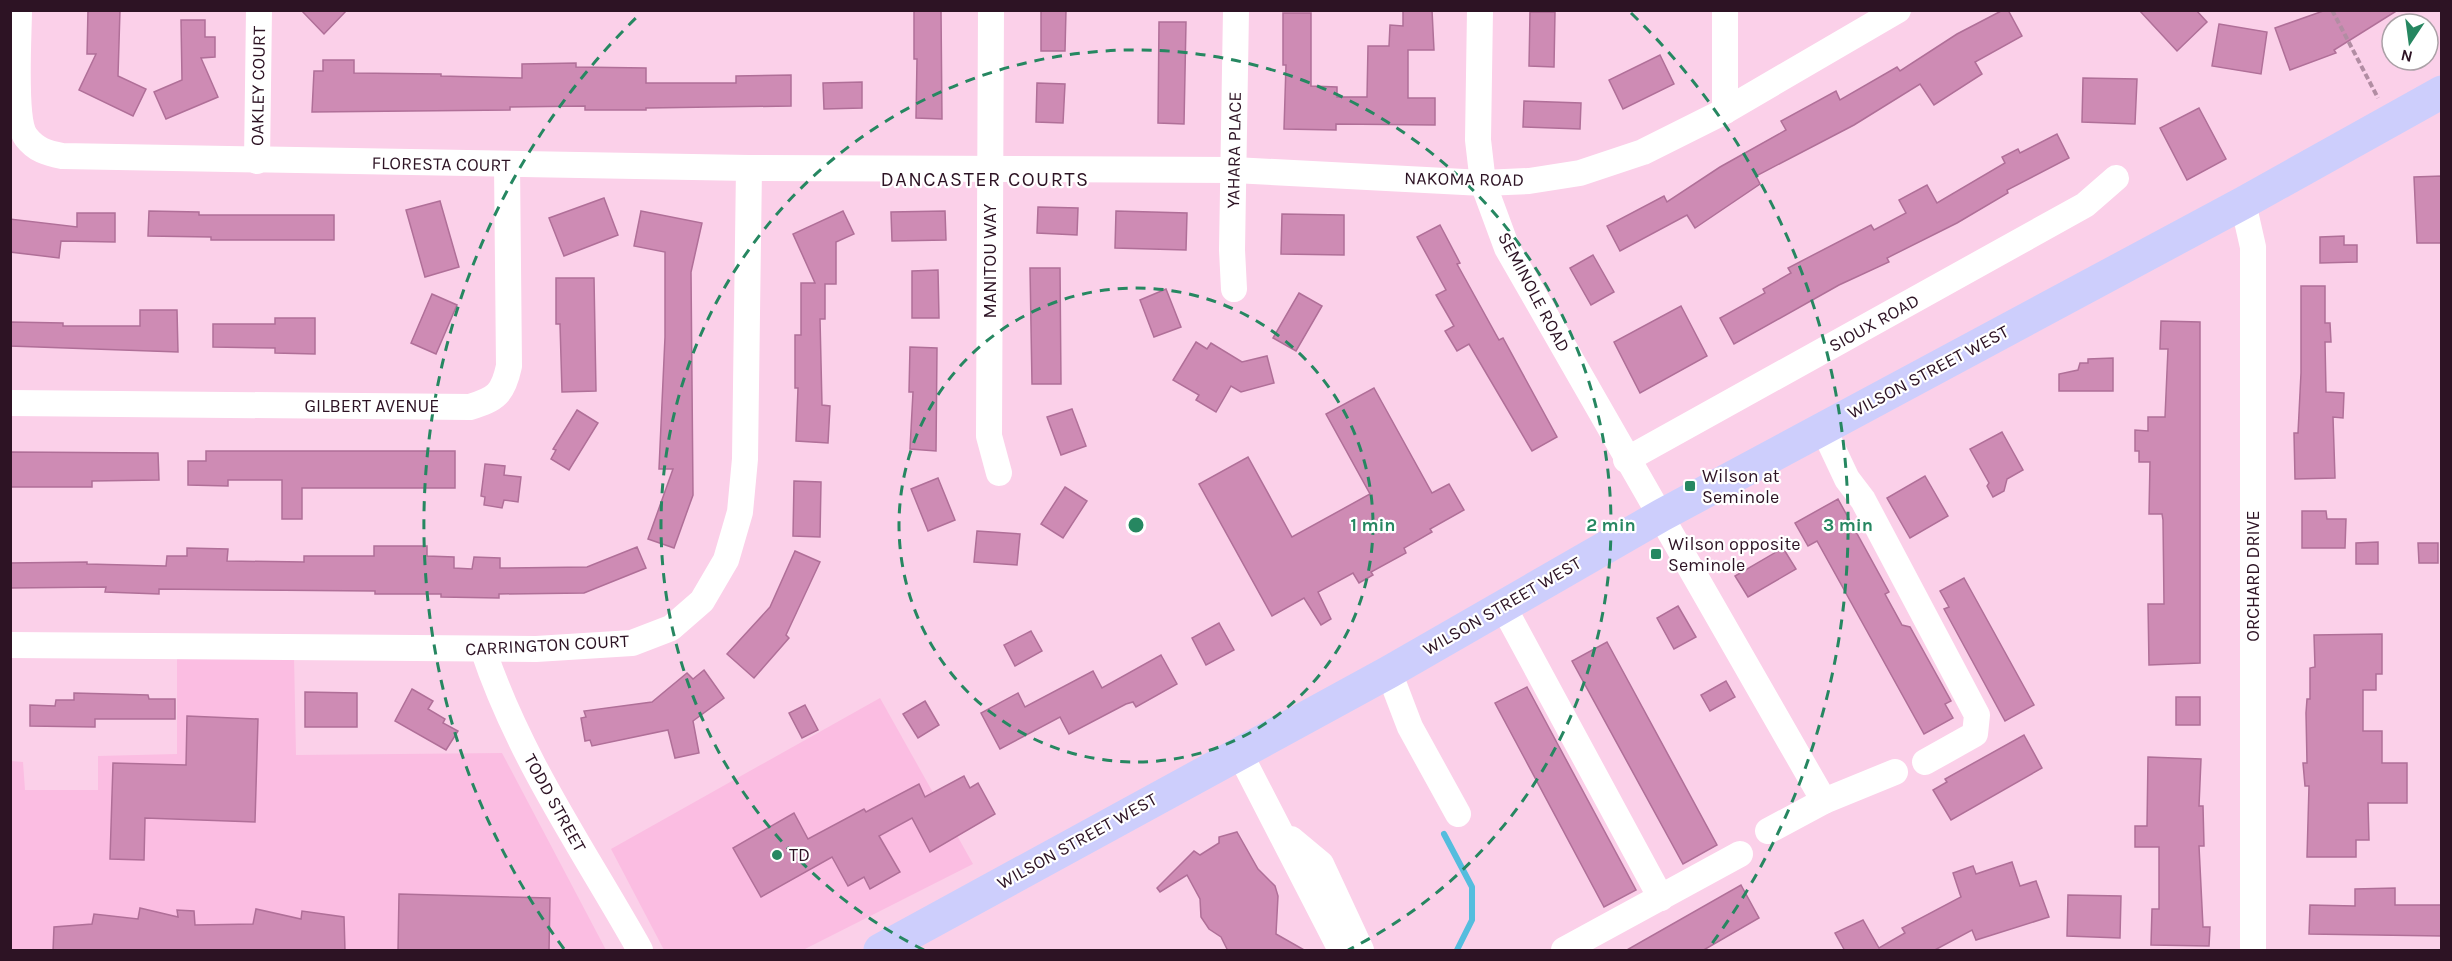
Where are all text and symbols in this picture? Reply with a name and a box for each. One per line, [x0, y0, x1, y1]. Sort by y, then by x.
north arrow [2380, 12, 2440, 72]
street label: OAKLEY COURT [246, 26, 270, 146]
text: N [2399, 46, 2414, 67]
street label: YAHARA PLACE [1222, 91, 1246, 209]
street label: FLORESTA COURT [371, 152, 511, 176]
street label: NAKOMA ROAD [1404, 167, 1524, 191]
district label: DANCASTER COURTS [880, 168, 1090, 191]
street label: MANITOU WAY [979, 203, 1001, 318]
street label: SEMINOLE ROAD [1493, 228, 1575, 356]
street label: SIOUX ROAD [1825, 289, 1923, 357]
street label: WILSON STREET WEST [1844, 320, 2012, 424]
street label: GILBERT AVENUE [305, 395, 439, 417]
place label: Wilson at Seminole [1702, 465, 1780, 508]
marker: Wilson at Seminole [1683, 479, 1697, 493]
street label: ORCHARD DRIVE [2242, 510, 2264, 642]
text: 1 min [1350, 514, 1396, 536]
text: 2 min [1586, 514, 1636, 536]
text: 3 min [1823, 514, 1873, 536]
centre of rings [1126, 515, 1146, 535]
place label: Wilson opposite Seminole [1668, 533, 1800, 576]
marker: Wilson opposite Seminole [1649, 547, 1663, 561]
street label: WILSON STREET WEST [1419, 552, 1585, 660]
street label: CARRINGTON COURT [465, 630, 629, 660]
street label: TODD STREET [519, 750, 591, 856]
street label: WILSON STREET WEST [993, 788, 1161, 894]
place label: TD [789, 844, 810, 866]
marker: TD [770, 848, 784, 862]

